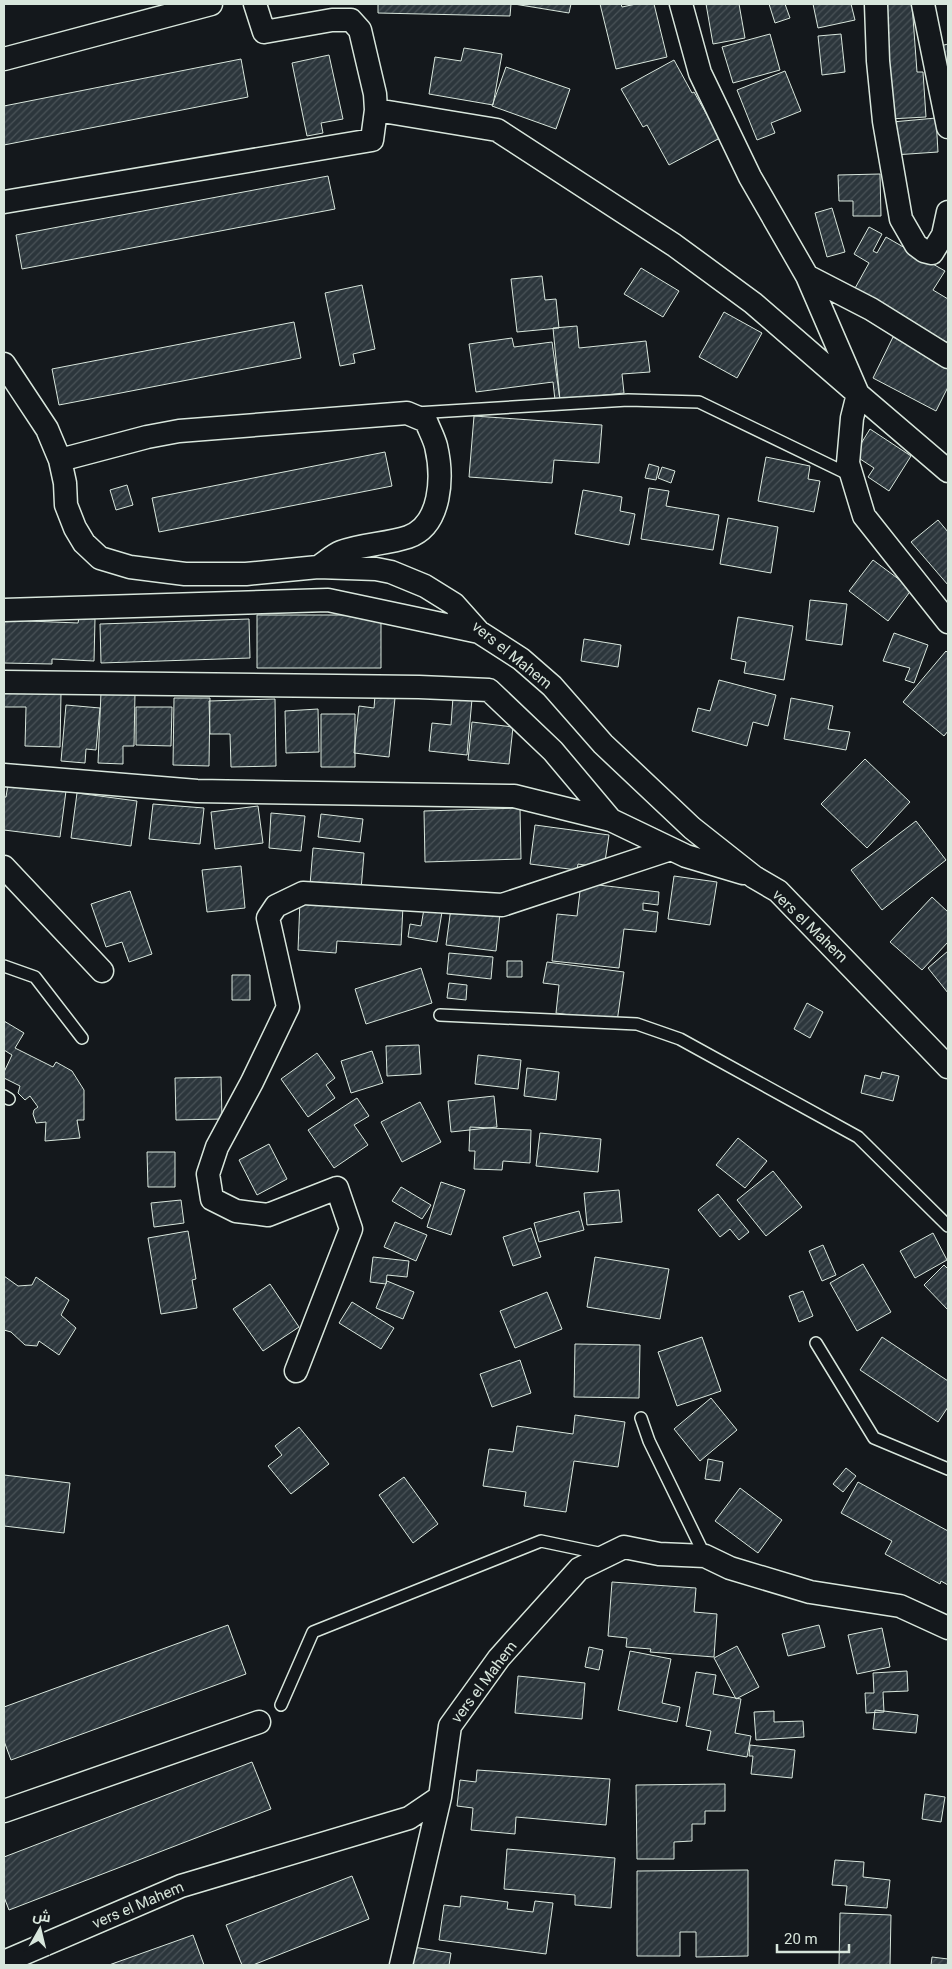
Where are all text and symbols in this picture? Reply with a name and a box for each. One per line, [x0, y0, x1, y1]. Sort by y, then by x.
street label: vers el Mahem [468, 617, 556, 693]
street label: vers el Mahem [769, 886, 851, 966]
street label: vers el Mahem [447, 1638, 521, 1726]
street label: vers el Mahem [90, 1878, 186, 1932]
north arrow [15, 1904, 65, 1954]
text: ش [32, 1907, 52, 1926]
scale bar [777, 1922, 850, 1954]
text: 20 m [784, 1930, 818, 1948]

